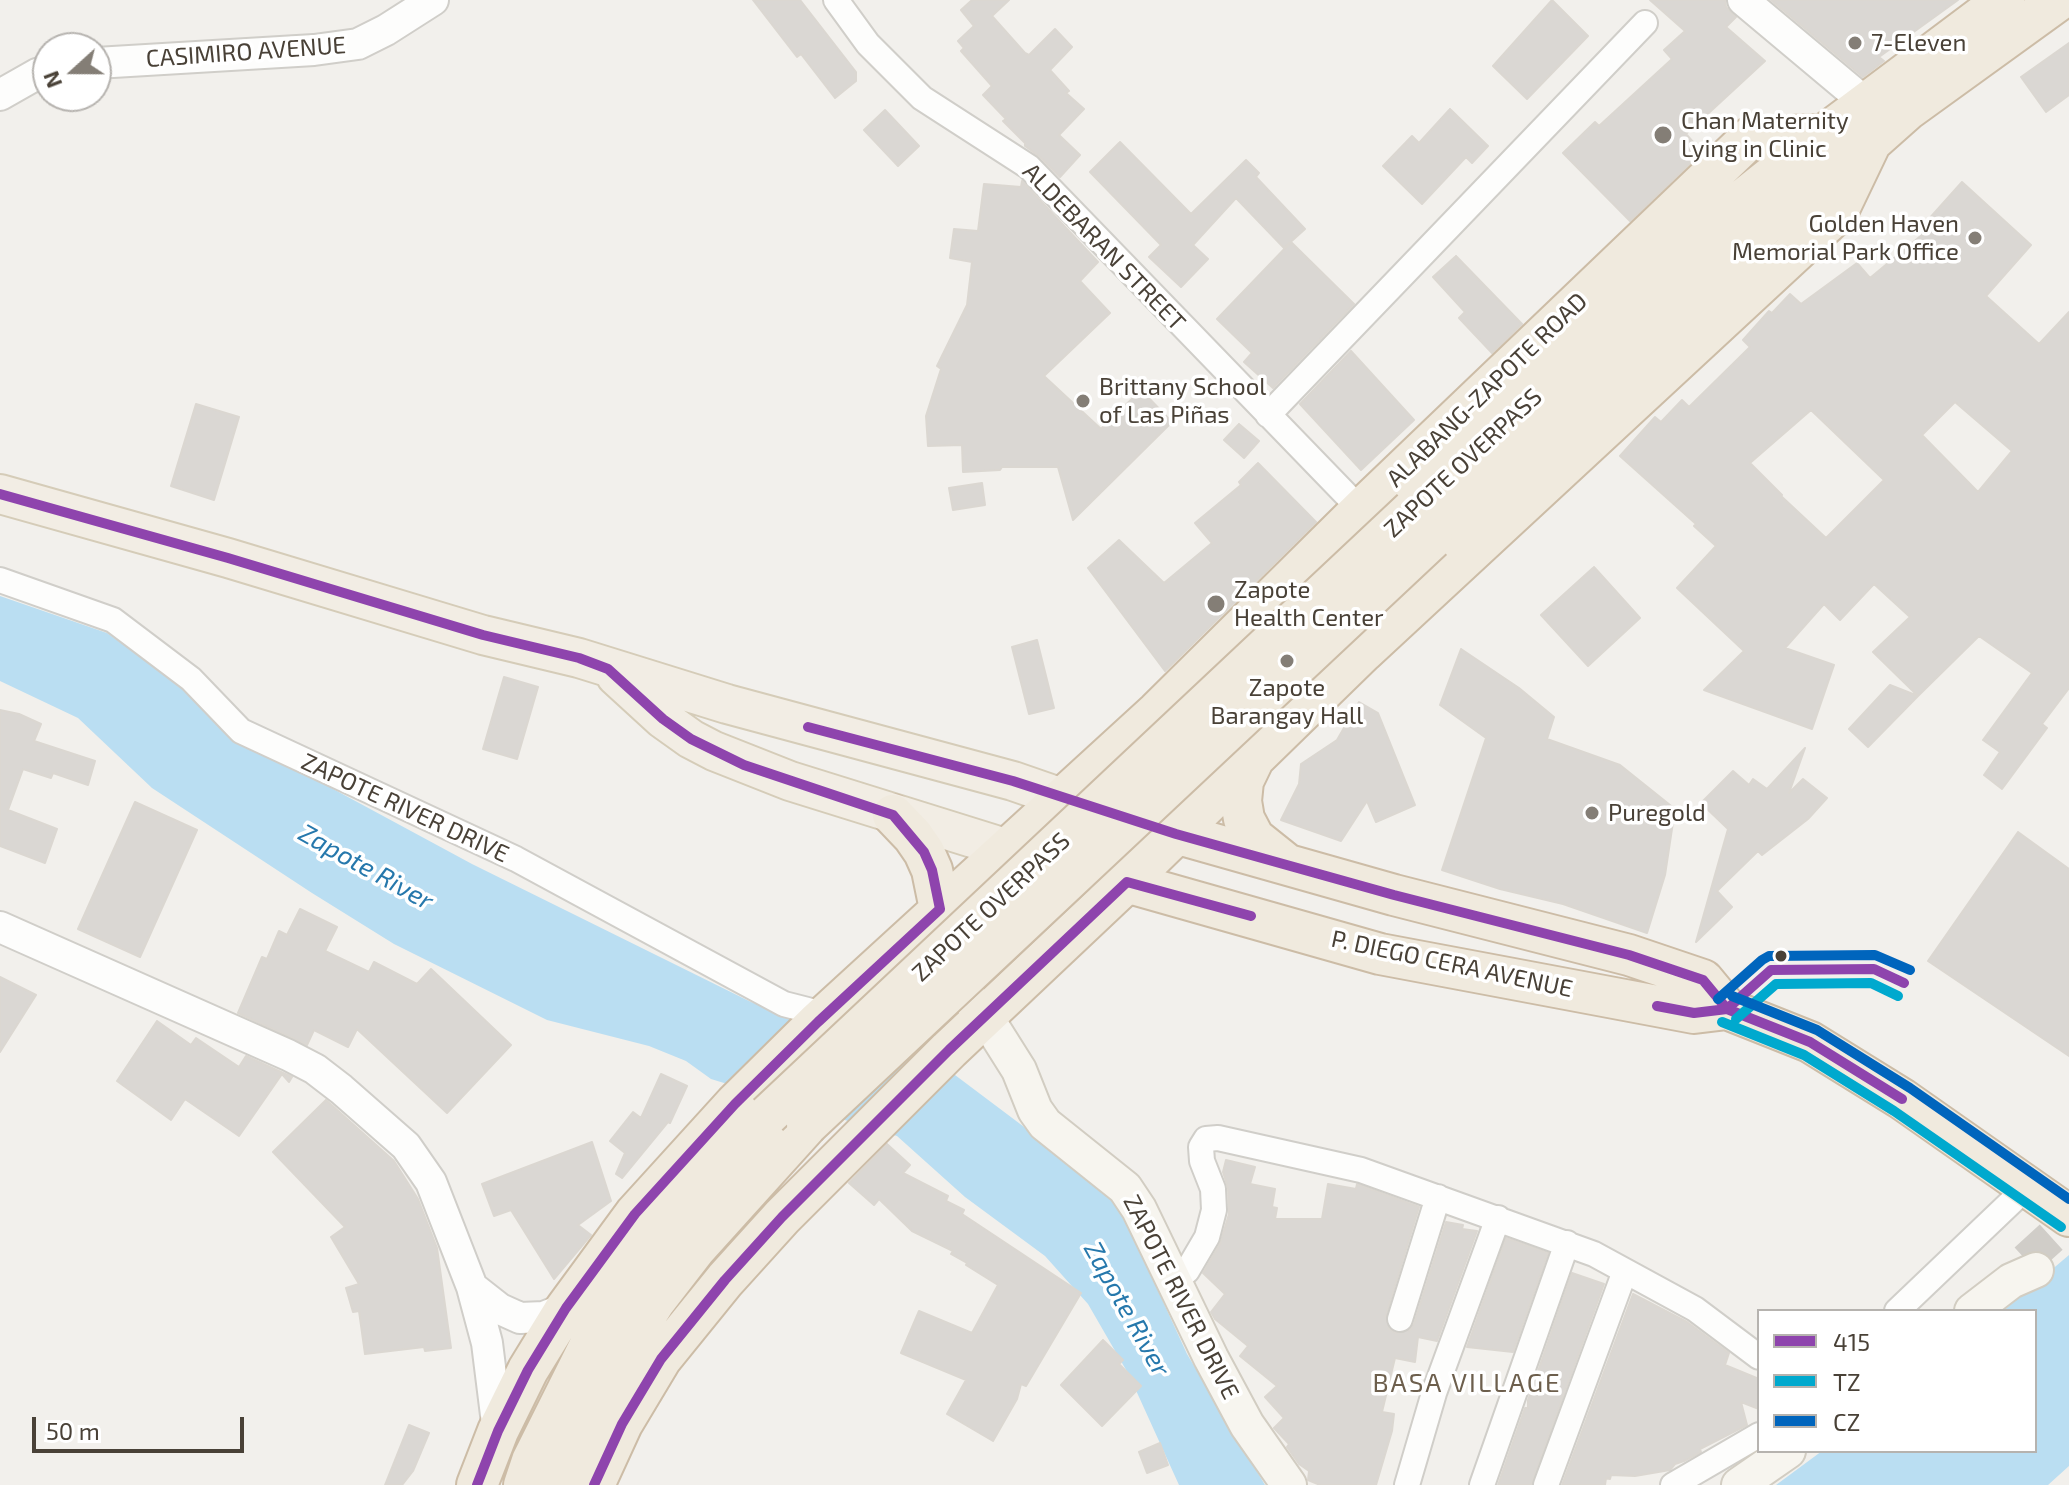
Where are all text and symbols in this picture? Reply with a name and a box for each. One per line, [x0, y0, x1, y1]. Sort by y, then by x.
place label: 7-Eleven [1871, 29, 1966, 57]
street label: CASIMIRO AVENUE [145, 31, 347, 73]
north arrow [32, 32, 112, 112]
marker: 7-Eleven [1846, 34, 1864, 52]
text: N [36, 68, 66, 92]
place label: Chan Maternity Lying in Clinic [1681, 107, 1849, 163]
marker: Chan Maternity Lying in Clinic [1652, 124, 1674, 146]
street label: ALDEBARAN STREET [1017, 157, 1191, 337]
place label: Golden Haven Memorial Park Office [1732, 210, 1959, 266]
marker: Golden Haven Memorial Park Office [1966, 229, 1984, 247]
street label: ALABANG-ZAPOTE ROAD [1381, 287, 1593, 493]
place label: Brittany School of Las Piñas [1099, 373, 1266, 429]
street label: ZAPOTE OVERPASS [1378, 383, 1548, 543]
marker: Brittany School of Las Piñas [1074, 392, 1092, 410]
place label: Zapote Health Center [1234, 576, 1384, 632]
marker: Zapote Health Center [1205, 593, 1227, 615]
marker: Zapote Barangay Hall [1278, 652, 1296, 670]
place label: Zapote Barangay Hall [1211, 674, 1363, 730]
street label: ZAPOTE RIVER DRIVE [297, 747, 513, 869]
place label: Puregold [1608, 799, 1706, 827]
marker: Puregold [1583, 804, 1601, 822]
water label: Zapote River [293, 817, 439, 917]
street label: ZAPOTE OVERPASS [906, 827, 1076, 987]
street label: P. DIEGO CERA AVENUE [1329, 924, 1575, 1004]
unlabelled marker [1773, 948, 1789, 964]
street label: ZAPOTE RIVER DRIVE [1117, 1190, 1245, 1404]
water label: Zapote River [1077, 1236, 1177, 1382]
legend [1757, 1309, 2037, 1453]
text: 415 [1833, 1327, 1870, 1356]
district label: BASA VILLAGE [1372, 1367, 1562, 1399]
text: TZ [1833, 1367, 1861, 1396]
scale bar [36, 1401, 248, 1451]
text: CZ [1833, 1407, 1860, 1436]
text: 50 m [46, 1416, 100, 1445]

